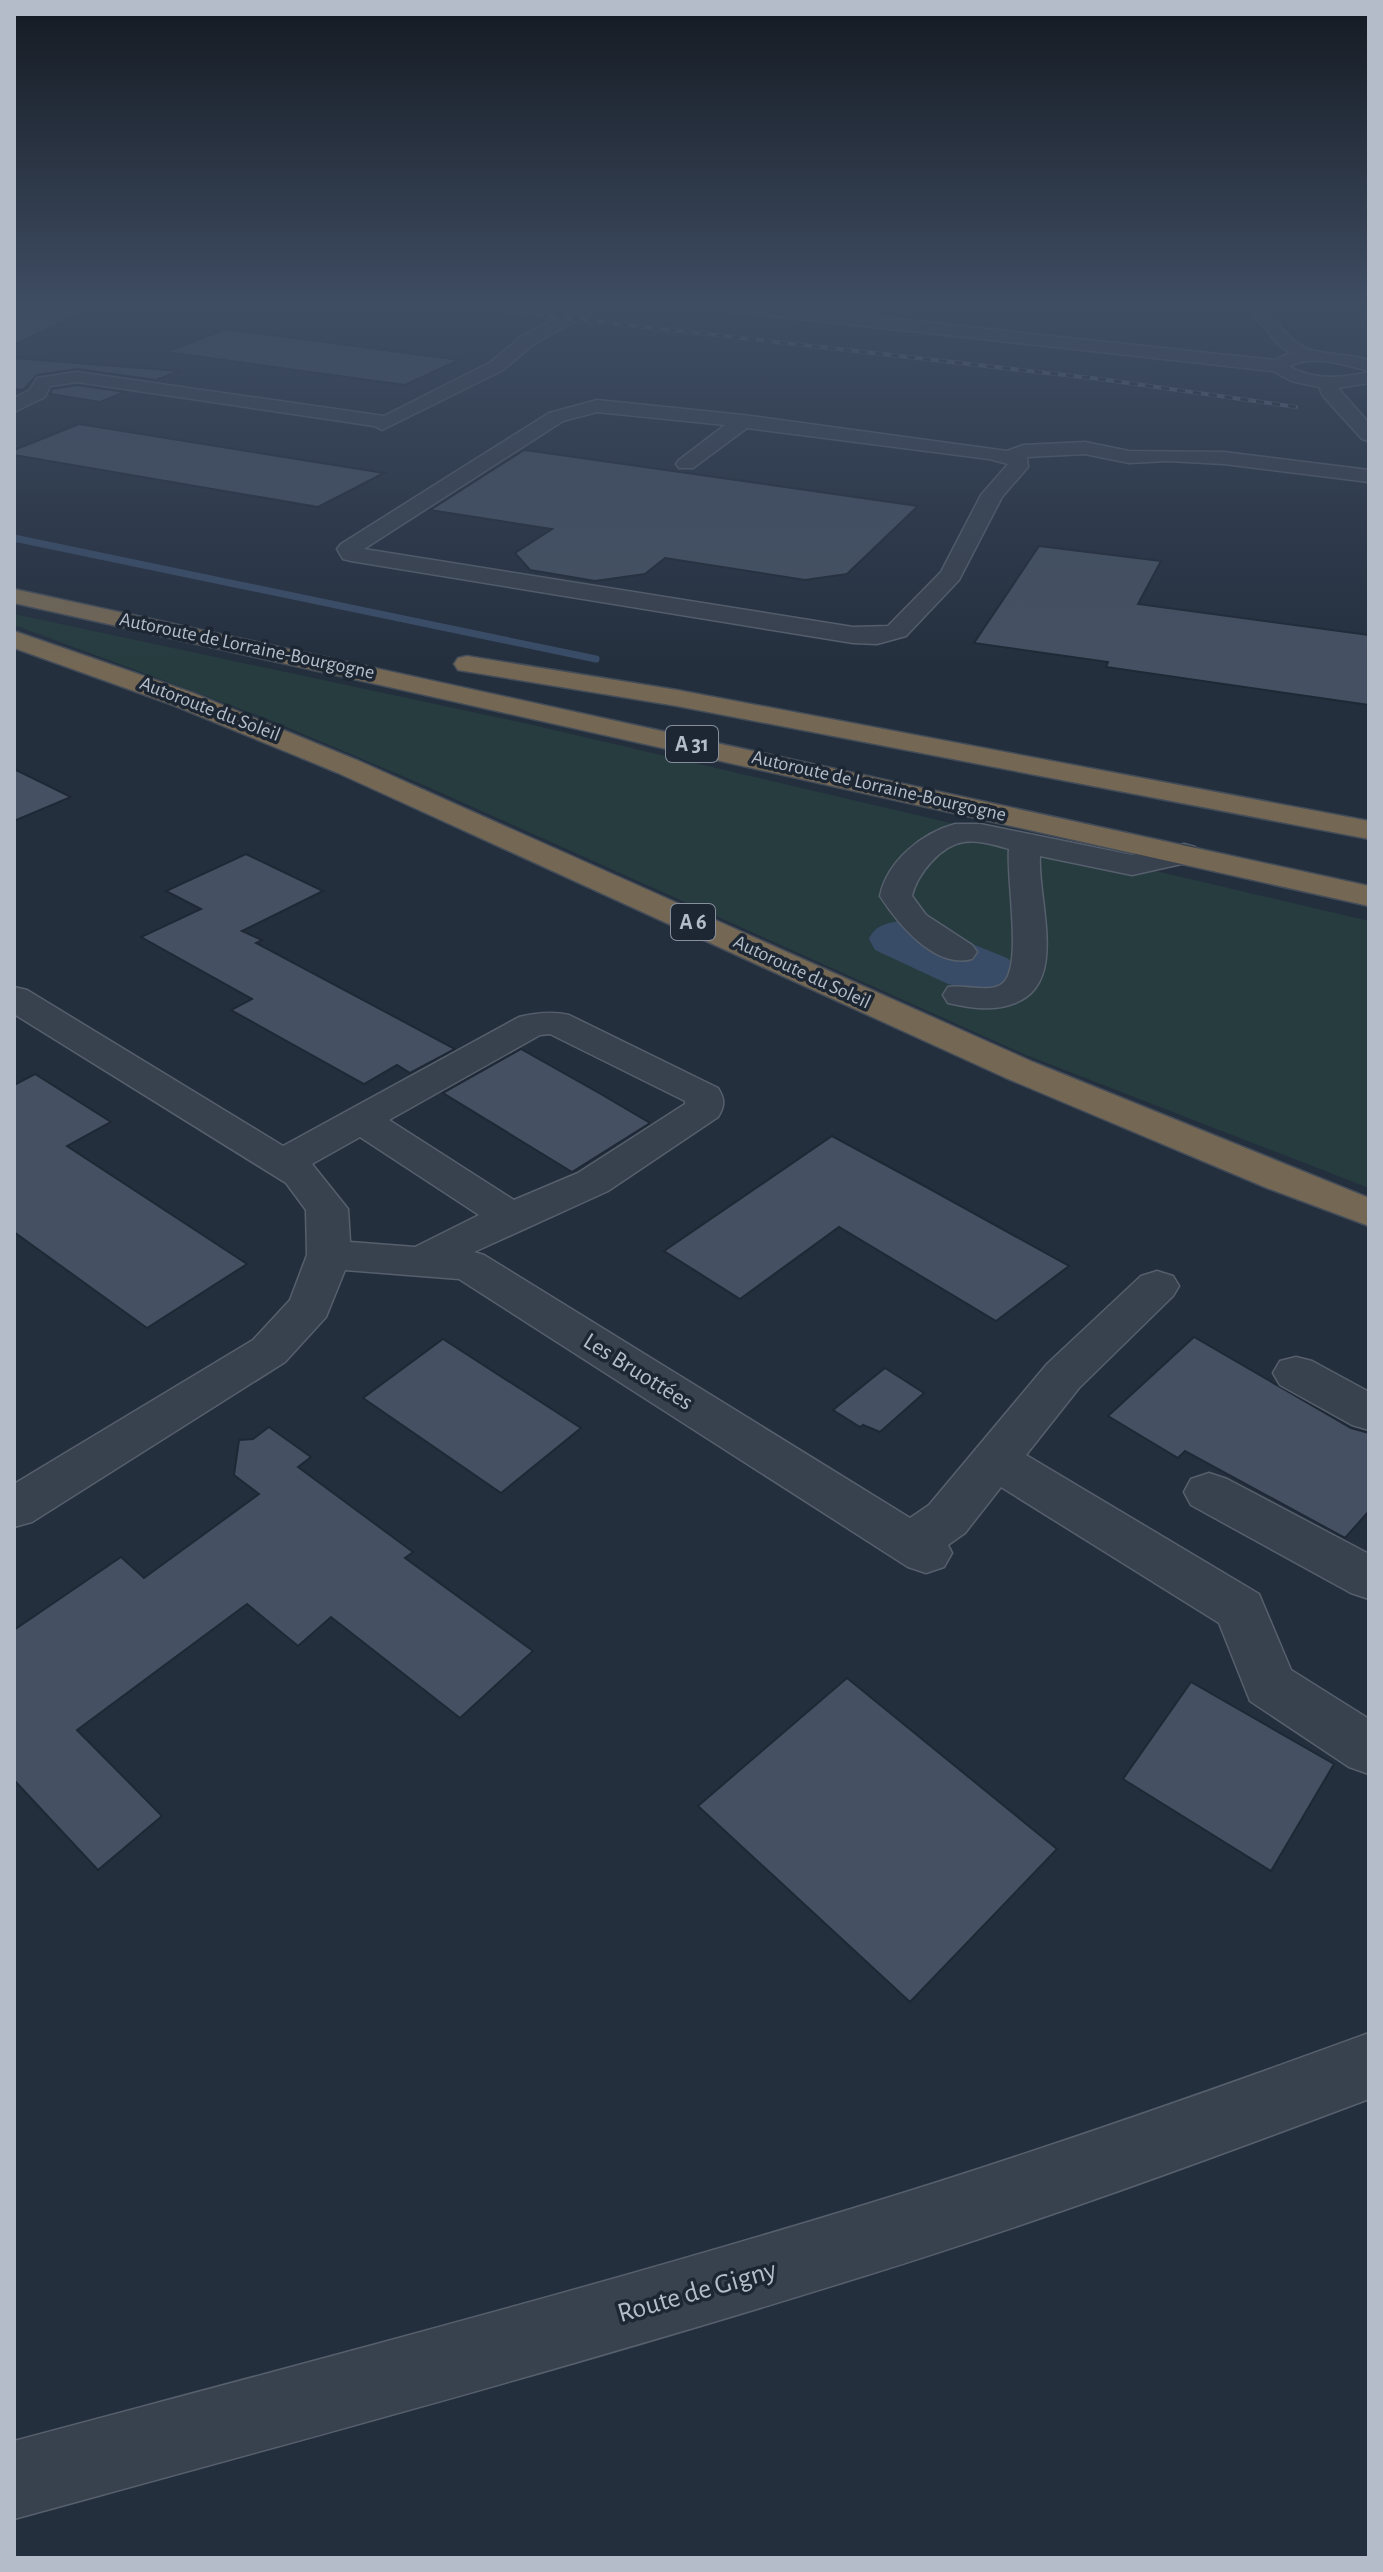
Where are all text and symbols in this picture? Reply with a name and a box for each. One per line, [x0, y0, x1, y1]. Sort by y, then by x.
street label: Autoroute de Lorraine-Bourgogne [118, 609, 376, 683]
street label: Autoroute du Soleil [137, 673, 283, 745]
road number: A 31 [666, 726, 718, 762]
street label: Autoroute de Lorraine-Bourgogne [750, 747, 1008, 825]
road number: A 6 [671, 904, 715, 940]
street label: Autoroute du Soleil [730, 931, 874, 1013]
street label: Les Bruottées [579, 1329, 697, 1415]
street label: Route de Gigny [614, 2256, 780, 2328]

